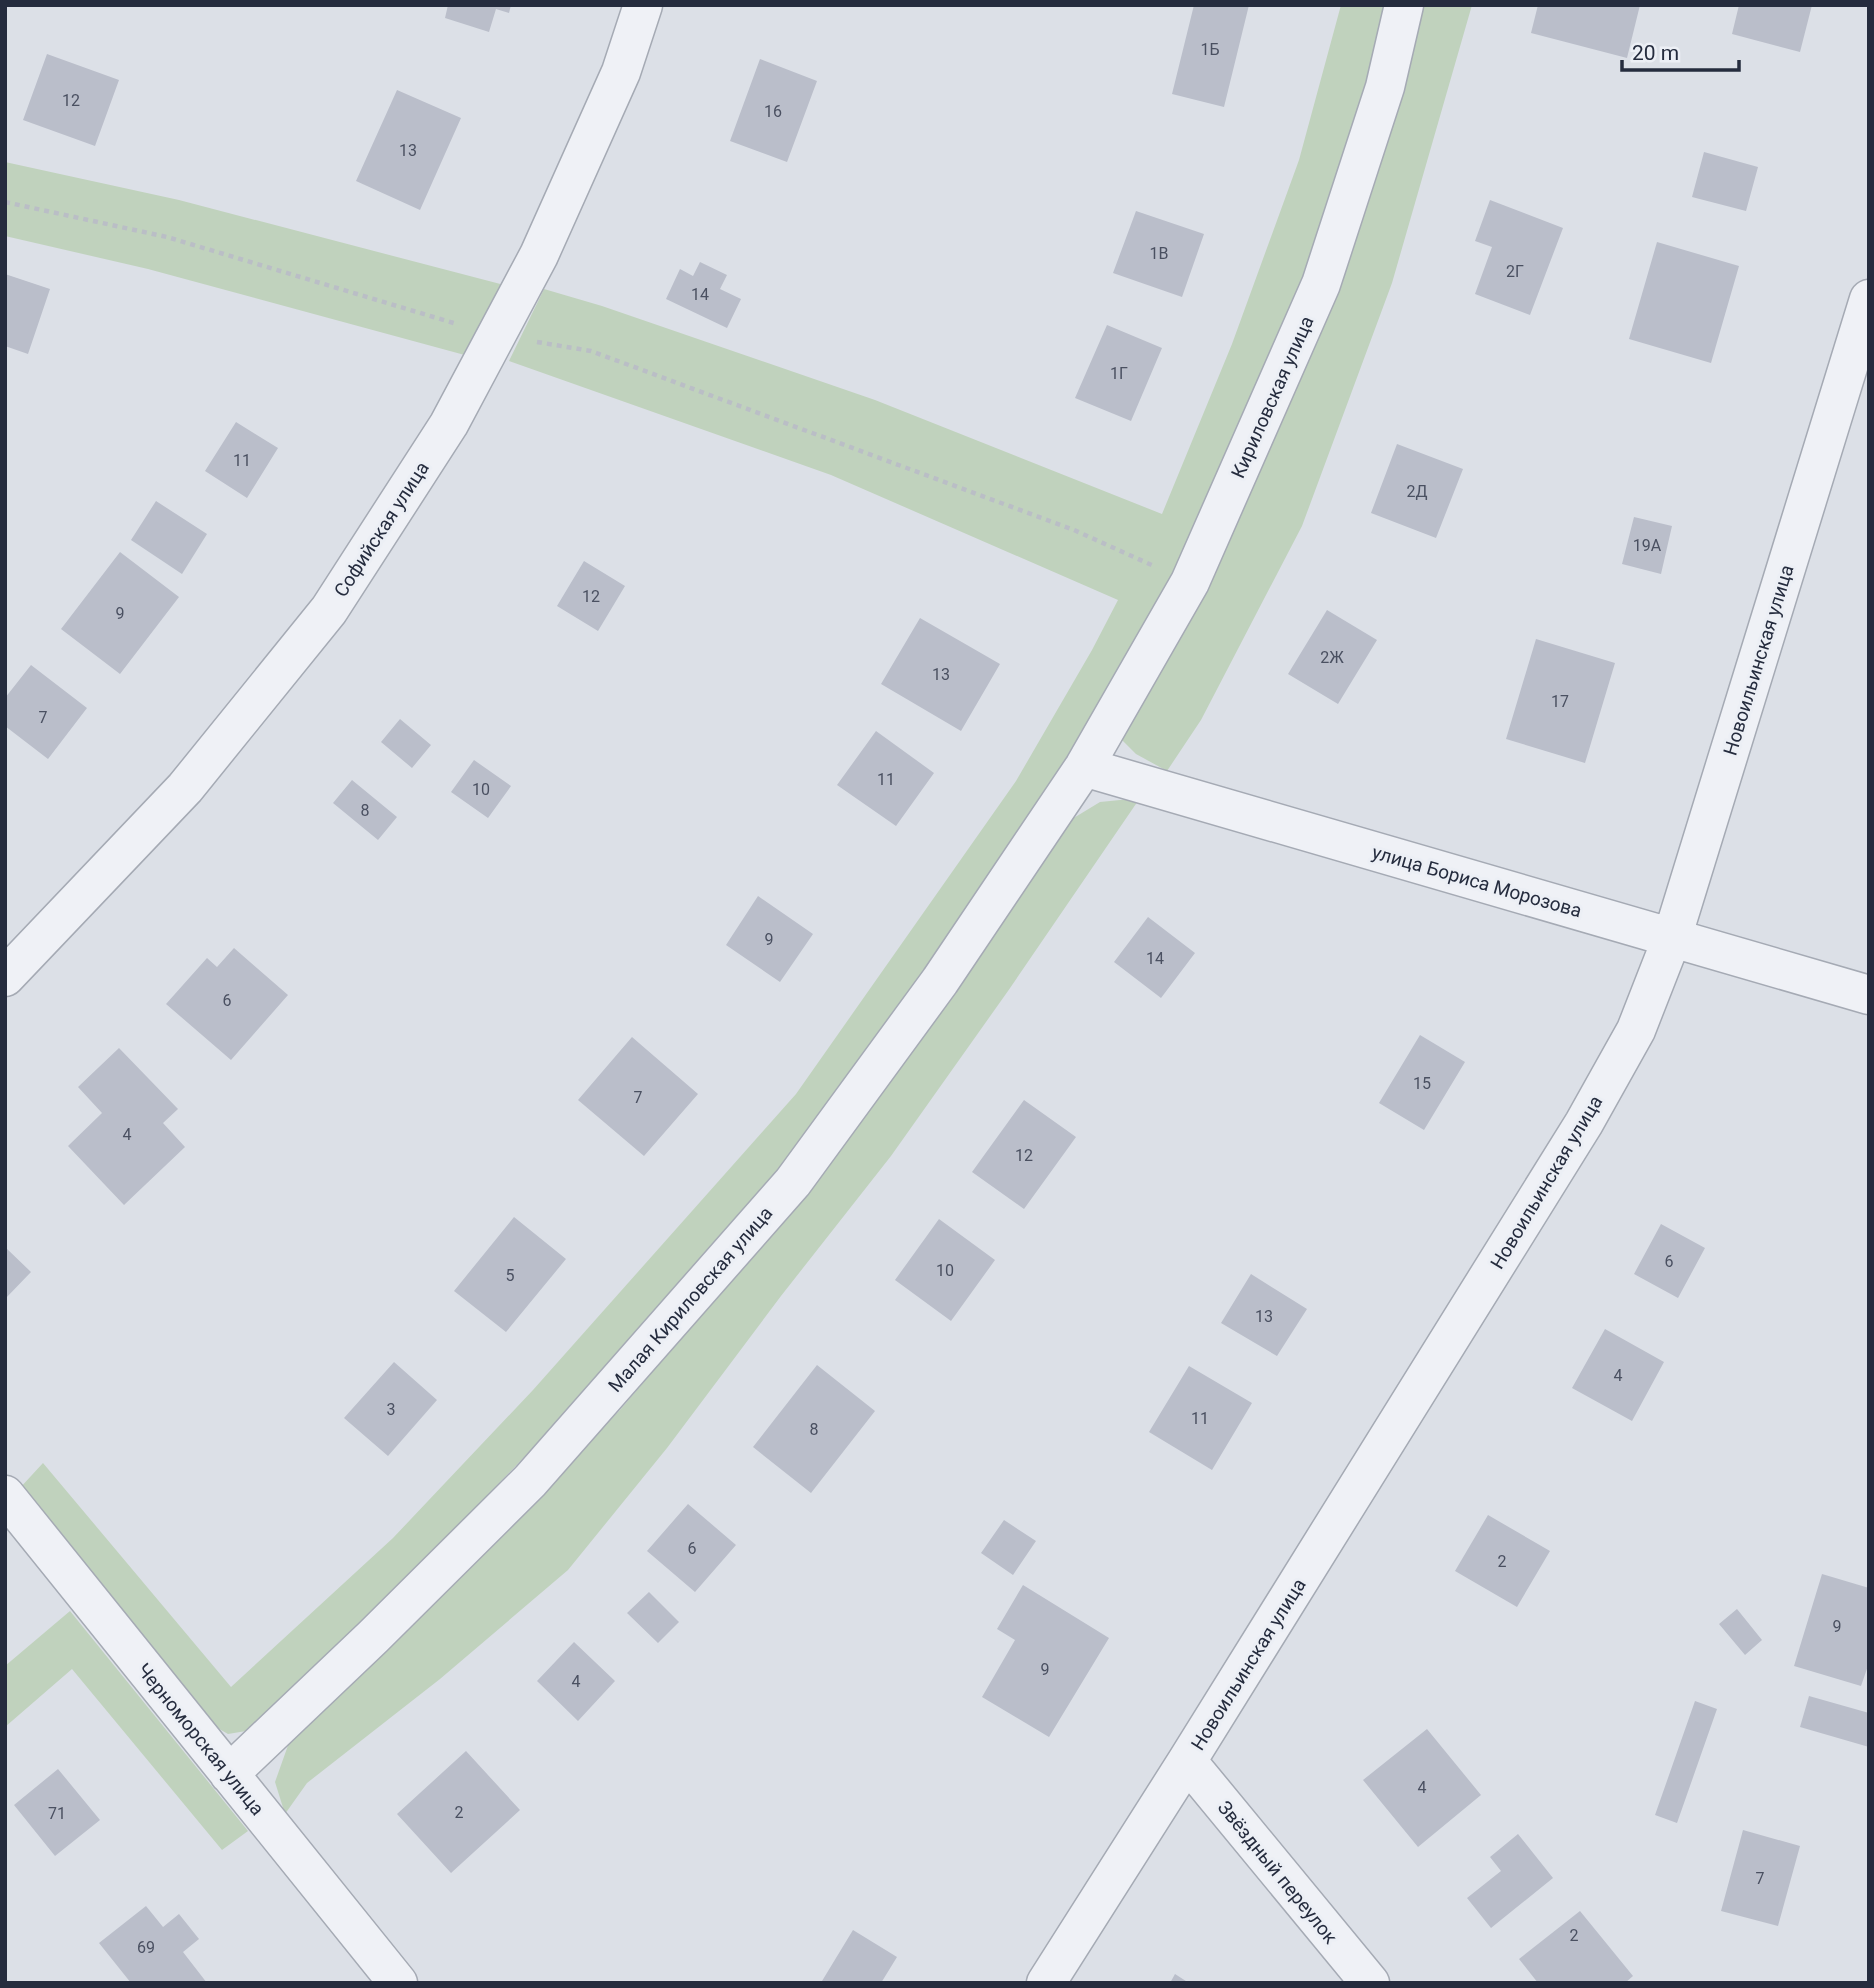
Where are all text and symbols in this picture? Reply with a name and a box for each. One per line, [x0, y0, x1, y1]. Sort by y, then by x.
scale bar [1622, 28, 1739, 72]
house number: 1Б [1200, 40, 1220, 59]
text: 20 m [1632, 41, 1679, 65]
house number: 12 [62, 91, 80, 110]
house number: 16 [764, 102, 782, 121]
house number: 13 [399, 141, 417, 160]
house number: 1В [1150, 244, 1169, 263]
house number: 2Г [1506, 262, 1524, 281]
house number: 14 [691, 285, 709, 304]
street label: Кириловская улица [1226, 313, 1319, 482]
house number: 1Г [1110, 364, 1128, 383]
house number: 11 [233, 451, 251, 470]
street label: Софийская улица [329, 457, 434, 601]
house number: 2Д [1406, 482, 1428, 501]
house number: 19А [1633, 536, 1662, 555]
street label: Новоильинская улица [1719, 562, 1798, 758]
house number: 12 [582, 587, 600, 606]
house number: 9 [116, 604, 125, 623]
house number: 2Ж [1320, 648, 1344, 667]
house number: 13 [932, 665, 950, 684]
house number: 17 [1551, 692, 1569, 711]
house number: 7 [39, 708, 48, 727]
house number: 11 [877, 770, 895, 789]
house number: 10 [472, 780, 490, 799]
house number: 8 [361, 801, 370, 820]
street label: улица Бориса Морозова [1369, 841, 1584, 922]
house number: 9 [765, 930, 774, 949]
house number: 14 [1146, 949, 1164, 968]
house number: 6 [223, 991, 232, 1010]
house number: 15 [1413, 1074, 1431, 1093]
house number: 7 [634, 1088, 643, 1107]
street label: Новоильинская улица [1486, 1091, 1607, 1273]
house number: 4 [123, 1125, 132, 1144]
house number: 12 [1015, 1146, 1033, 1165]
street label: Малая Кириловская улица [603, 1202, 777, 1397]
house number: 6 [1665, 1252, 1674, 1271]
house number: 10 [936, 1261, 954, 1280]
house number: 5 [506, 1266, 515, 1285]
house number: 13 [1255, 1307, 1273, 1326]
house number: 4 [1614, 1366, 1623, 1385]
house number: 3 [387, 1400, 396, 1419]
house number: 11 [1191, 1409, 1209, 1428]
house number: 8 [810, 1420, 819, 1439]
house number: 6 [688, 1539, 697, 1558]
house number: 2 [1498, 1552, 1507, 1571]
street label: Новоильинская улица [1186, 1574, 1311, 1754]
house number: 9 [1833, 1617, 1842, 1636]
street label: Черноморская улица [132, 1659, 269, 1820]
house number: 9 [1041, 1660, 1050, 1679]
house number: 4 [572, 1672, 581, 1691]
house number: 4 [1418, 1778, 1427, 1797]
street label: Звёздный переулок [1213, 1796, 1343, 1949]
house number: 2 [455, 1803, 464, 1822]
house number: 71 [48, 1804, 66, 1823]
house number: 7 [1756, 1869, 1765, 1888]
house number: 2 [1570, 1926, 1579, 1945]
house number: 69 [137, 1938, 155, 1957]

